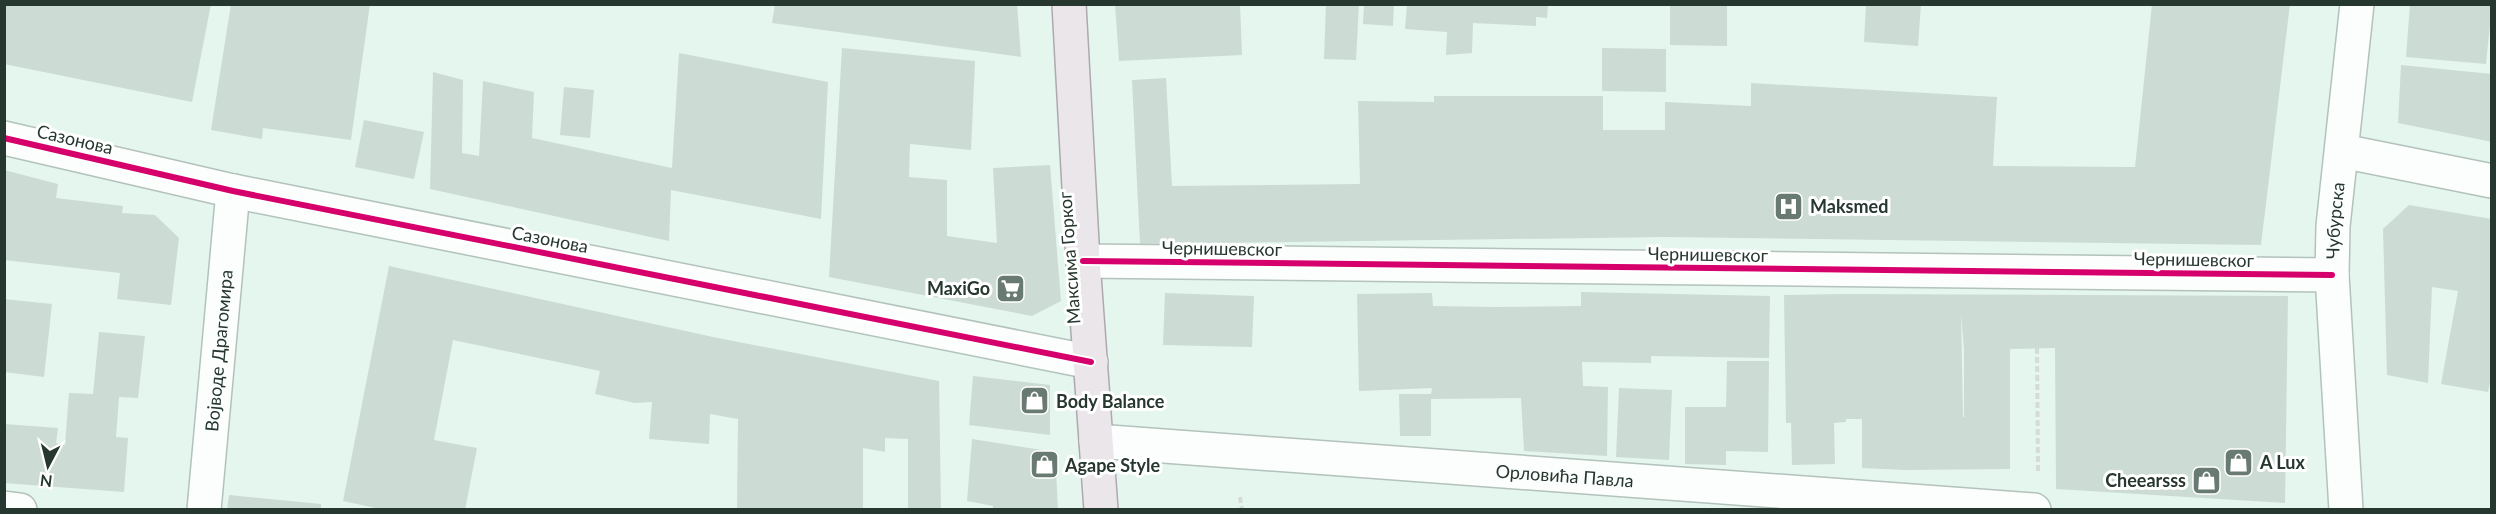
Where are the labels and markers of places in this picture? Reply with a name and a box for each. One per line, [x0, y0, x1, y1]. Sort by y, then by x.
hospital icon: Maksmed [1773, 190, 1805, 222]
place label: Maksmed [1810, 195, 1888, 217]
supermarket icon: MaxiGo [995, 272, 1027, 304]
place label: MaxiGo [927, 277, 990, 299]
shop icon: Body Balance [1019, 385, 1051, 417]
place label: Body Balance [1056, 390, 1165, 412]
shop icon: A Lux [2223, 446, 2255, 478]
shop icon: Agape Style [1028, 449, 1060, 481]
place label: A Lux [2259, 451, 2305, 473]
place label: Agape Style [1064, 454, 1160, 476]
shop icon: Cheearsss [2191, 464, 2223, 496]
place label: Cheearsss [2105, 469, 2186, 491]

